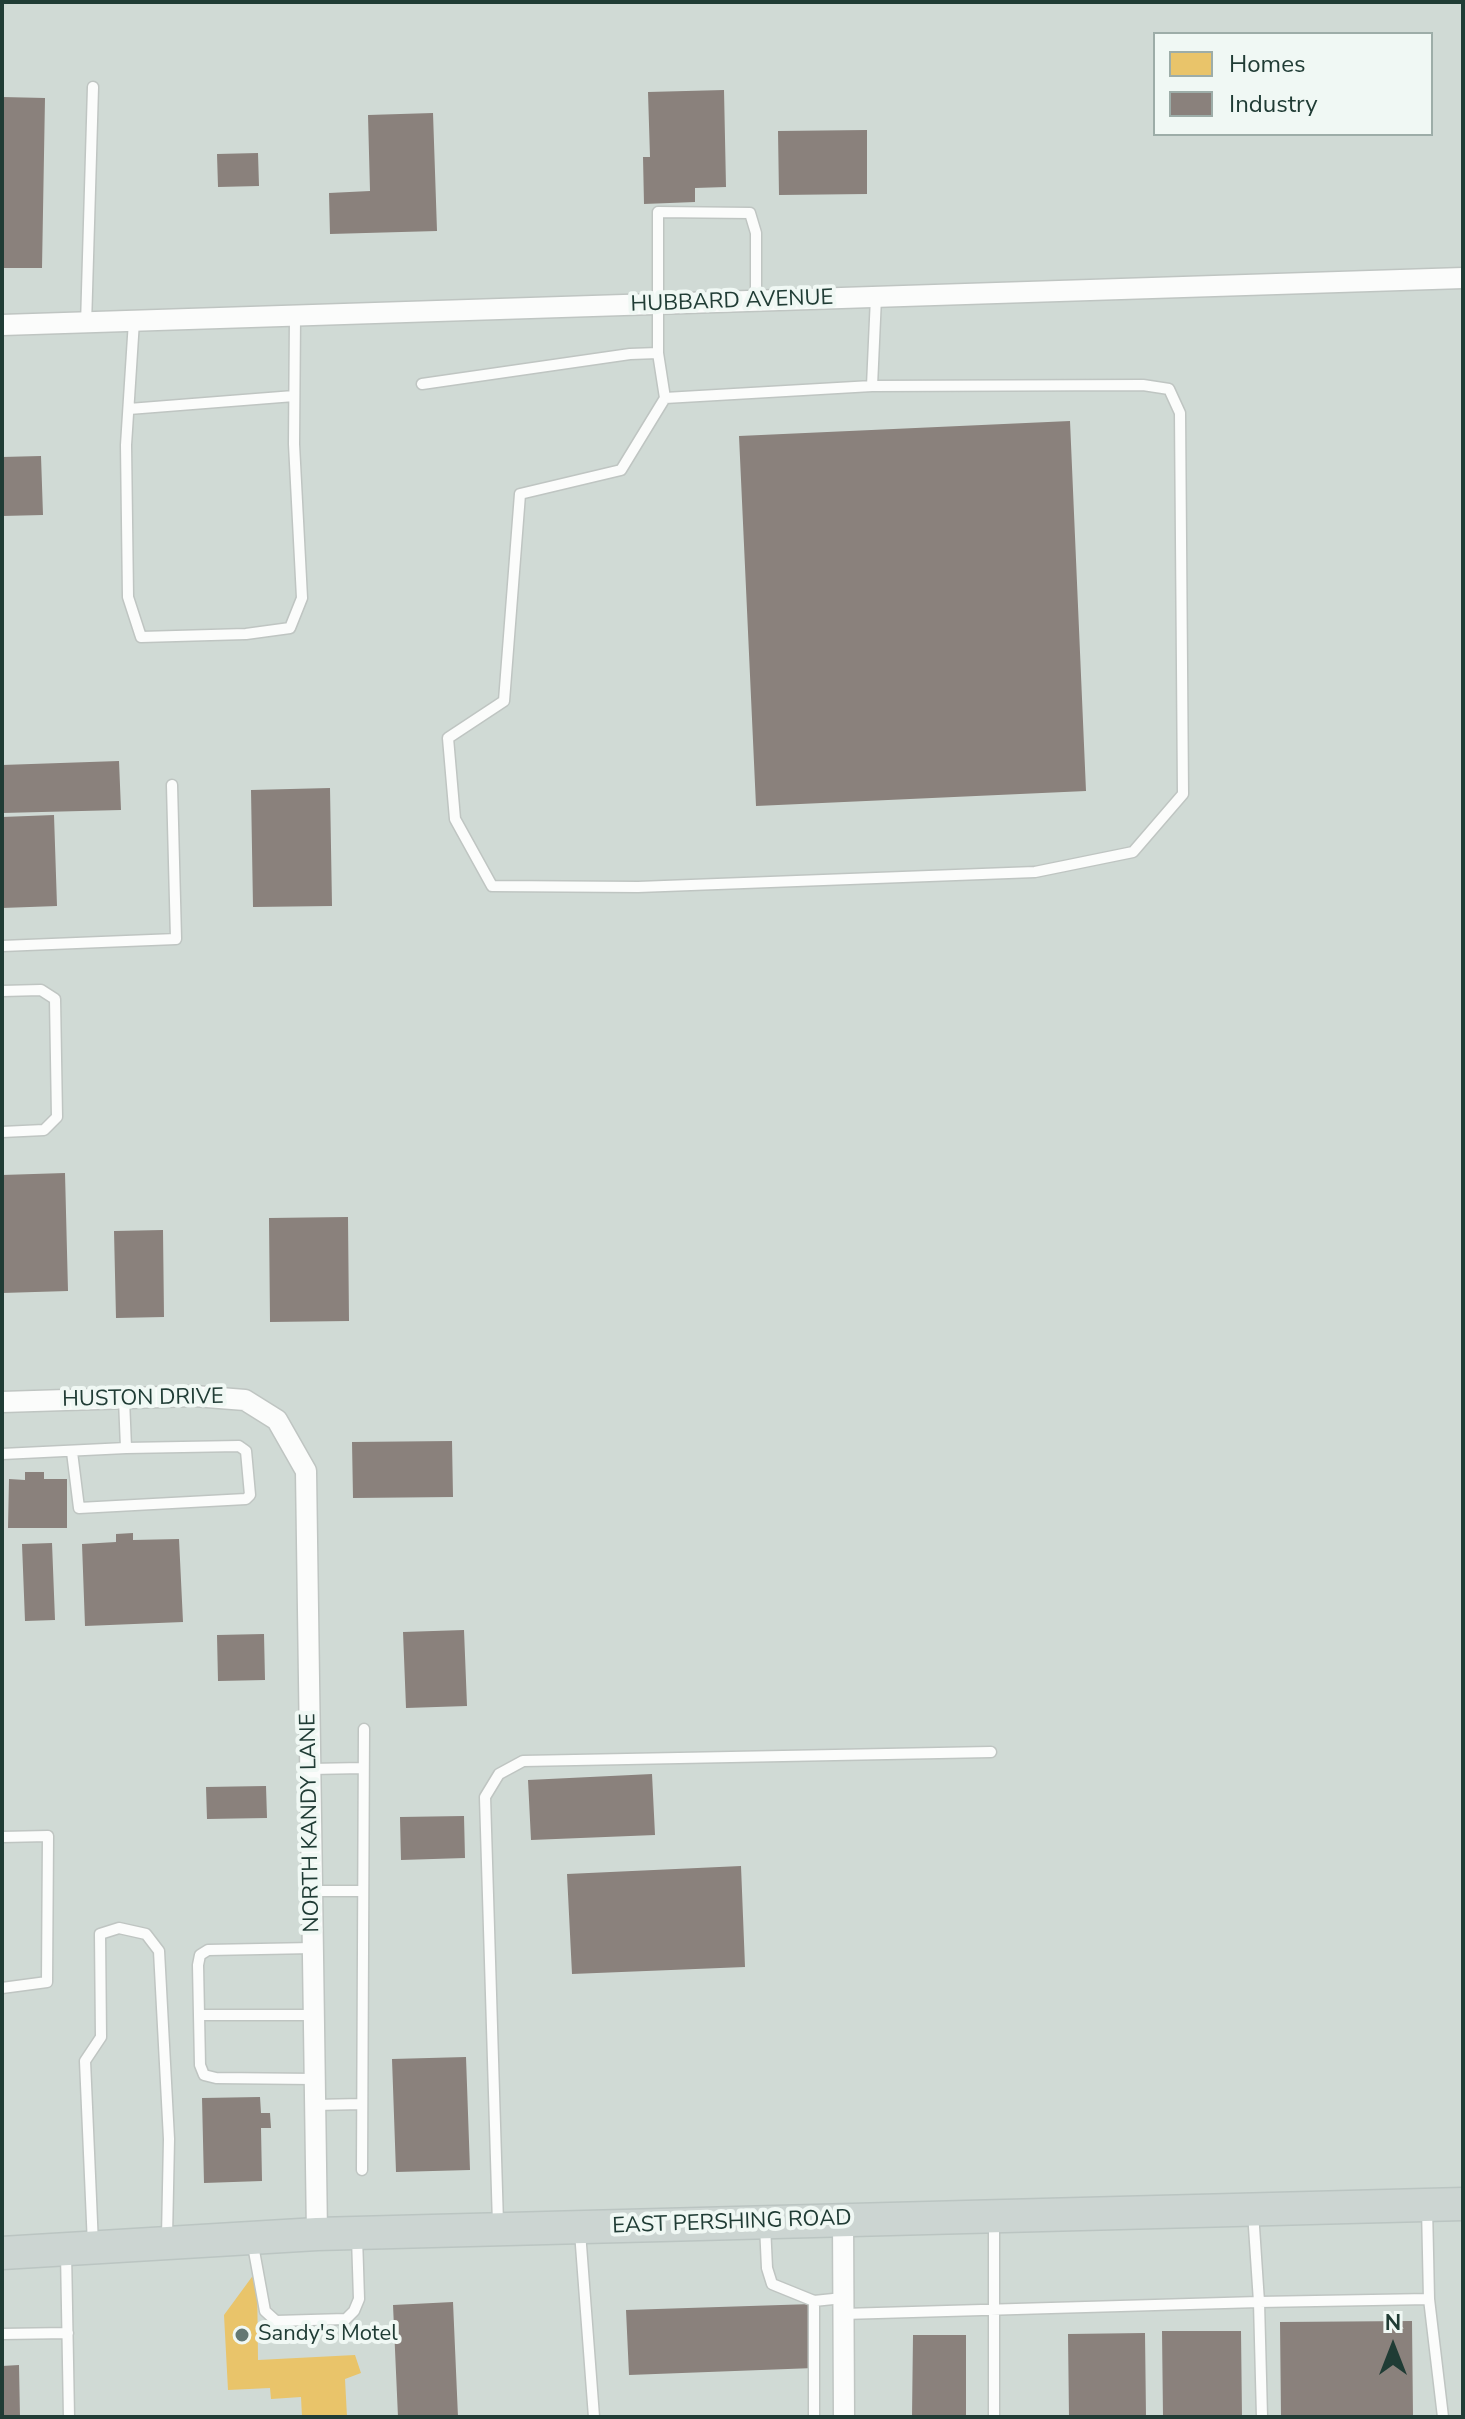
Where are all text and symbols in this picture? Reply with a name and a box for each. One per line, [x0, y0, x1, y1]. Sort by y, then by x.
legend [1153, 32, 1433, 136]
text: Homes [1229, 48, 1305, 80]
text: Industry [1229, 88, 1318, 120]
street label: HUBBARD AVENUE [630, 285, 834, 319]
street label: HUSTON DRIVE [62, 1384, 224, 1414]
street label: NORTH KANDY LANE [296, 1713, 326, 1933]
street label: EAST PERSHING ROAD [612, 2206, 852, 2240]
north arrow [1353, 2307, 1433, 2387]
text: N [1385, 2308, 1401, 2338]
place label: Sandy's Motel [258, 2322, 398, 2348]
marker: Sandy's Motel [233, 2326, 251, 2344]

